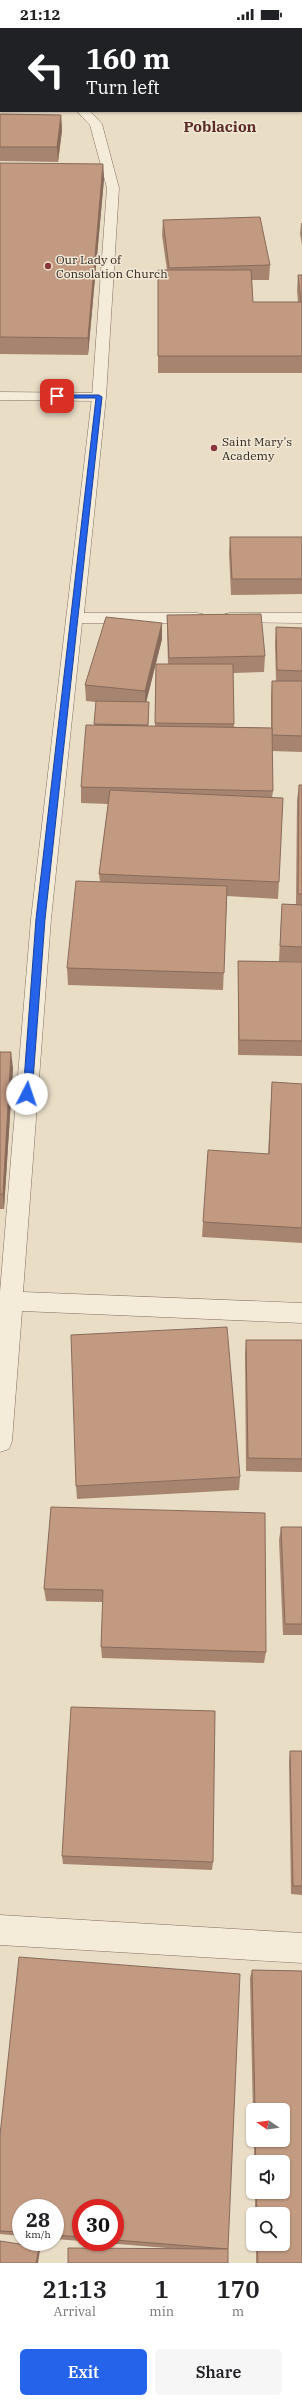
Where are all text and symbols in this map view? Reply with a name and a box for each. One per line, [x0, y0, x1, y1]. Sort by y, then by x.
text: 21:12 [20, 5, 61, 24]
text: 160 m [86, 40, 170, 77]
icon: left [20, 44, 72, 96]
text: Turn left [86, 76, 160, 99]
district label: Poblacion [183, 117, 257, 136]
place label: Our Lady of Consolation Church [56, 252, 168, 281]
marker: Our Lady of Consolation Church [43, 261, 53, 271]
pin [40, 379, 74, 413]
icon: arrive [46, 385, 68, 407]
place label: Saint Mary's Academy [222, 434, 292, 463]
marker: Saint Mary's Academy [209, 443, 219, 453]
position arrow [6, 1073, 48, 1115]
north arrow [246, 2103, 290, 2147]
map controls [246, 2103, 290, 2251]
button: sound [246, 2155, 290, 2199]
speed limit sign: 30 [72, 2199, 124, 2251]
text: 28 [26, 2206, 50, 2233]
button: search [246, 2207, 290, 2251]
text: km/h [25, 2228, 51, 2241]
text: 21:13 [42, 2273, 107, 2305]
text: 1 [155, 2273, 169, 2305]
text: 170 [216, 2273, 260, 2305]
text: Arrival [54, 2303, 96, 2320]
text: min [149, 2303, 174, 2320]
text: m [232, 2303, 244, 2320]
button: Exit [20, 2349, 147, 2395]
button: Share [155, 2349, 282, 2395]

